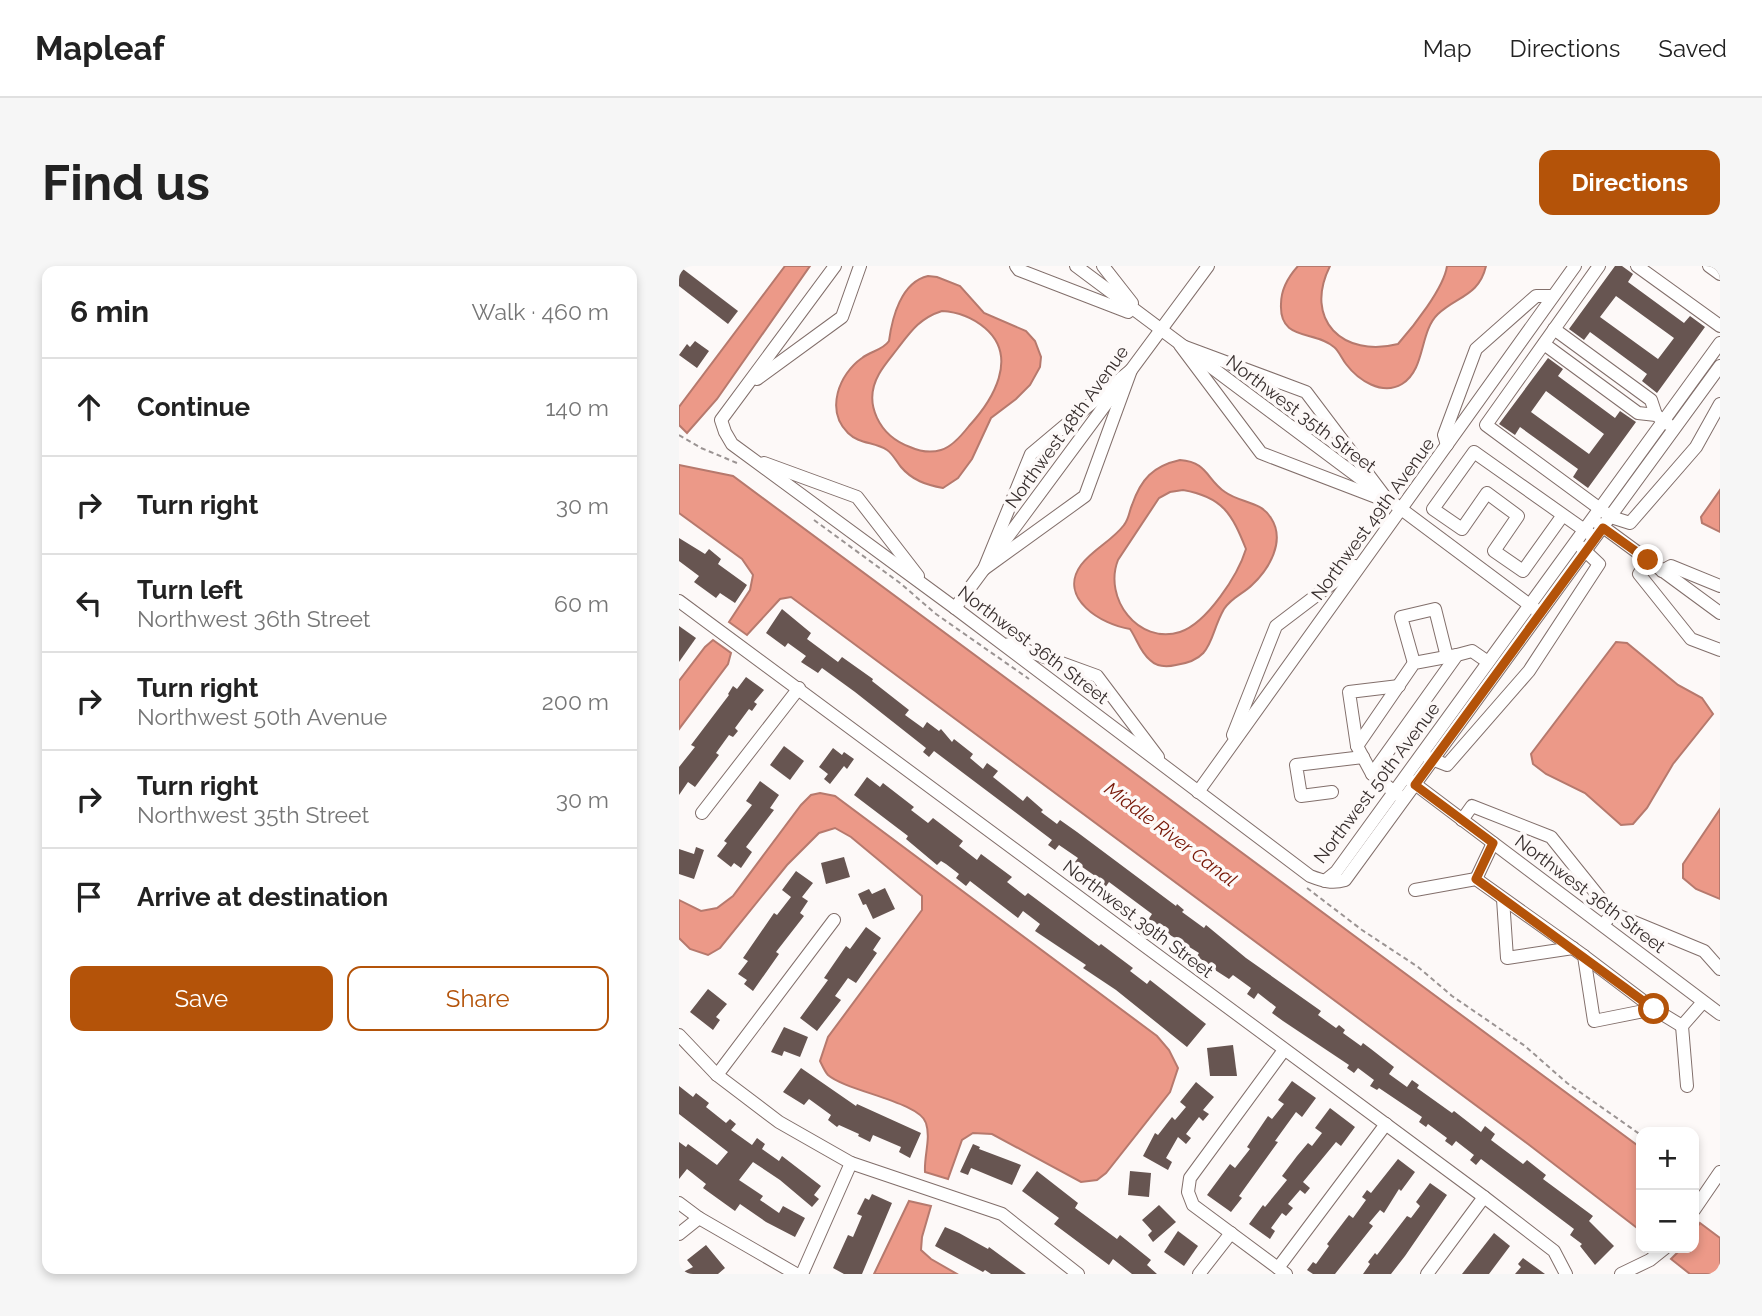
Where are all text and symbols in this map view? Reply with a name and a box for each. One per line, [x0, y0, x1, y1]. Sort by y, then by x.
text: Mapleaf [35, 29, 165, 68]
text: Map [1423, 34, 1472, 63]
text: Directions [1510, 34, 1620, 63]
text: Saved [1658, 34, 1727, 63]
button: Directions [1539, 150, 1720, 215]
text: Find us [42, 154, 210, 211]
text: 6 min [70, 294, 149, 329]
text: Walk · 460 m [472, 298, 609, 325]
street label: Northwest 48th Avenue [1001, 341, 1133, 512]
street label: Northwest 35th Street [1222, 351, 1380, 477]
icon: ahead [70, 388, 108, 426]
text: Continue [137, 392, 250, 422]
text: 140 m [546, 394, 609, 421]
street label: Northwest 49th Avenue [1307, 433, 1439, 604]
icon: right [70, 486, 108, 524]
text: Turn right [137, 490, 258, 520]
text: 30 m [556, 492, 609, 519]
route end [1632, 544, 1663, 575]
text: Turn left [137, 575, 243, 605]
street label: Northwest 36th Street [954, 581, 1113, 708]
icon: left [70, 584, 108, 622]
text: 60 m [554, 590, 609, 617]
text: Northwest 36th Street [137, 605, 371, 632]
text: Turn right [137, 673, 258, 703]
icon: right [70, 682, 108, 720]
text: 200 m [542, 688, 609, 715]
street label: Northwest 50th Avenue [1309, 698, 1444, 867]
text: Northwest 50th Avenue [137, 703, 387, 730]
text: Turn right [137, 771, 258, 801]
water label: Middle River Canal [1101, 777, 1241, 891]
icon: right [70, 780, 108, 818]
text: 30 m [556, 786, 609, 813]
text: Northwest 35th Street [137, 801, 369, 828]
street label: Northwest 36th Street [1511, 830, 1670, 957]
street label: Northwest 39th Street [1059, 855, 1217, 982]
icon: arrive [70, 878, 108, 916]
text: Arrive at destination [137, 882, 388, 912]
button: Save [70, 966, 333, 1031]
button: Share [347, 966, 609, 1031]
route start [1638, 993, 1669, 1024]
map controls [1636, 1127, 1699, 1253]
button: + [1636, 1127, 1699, 1190]
button: − [1636, 1190, 1699, 1253]

